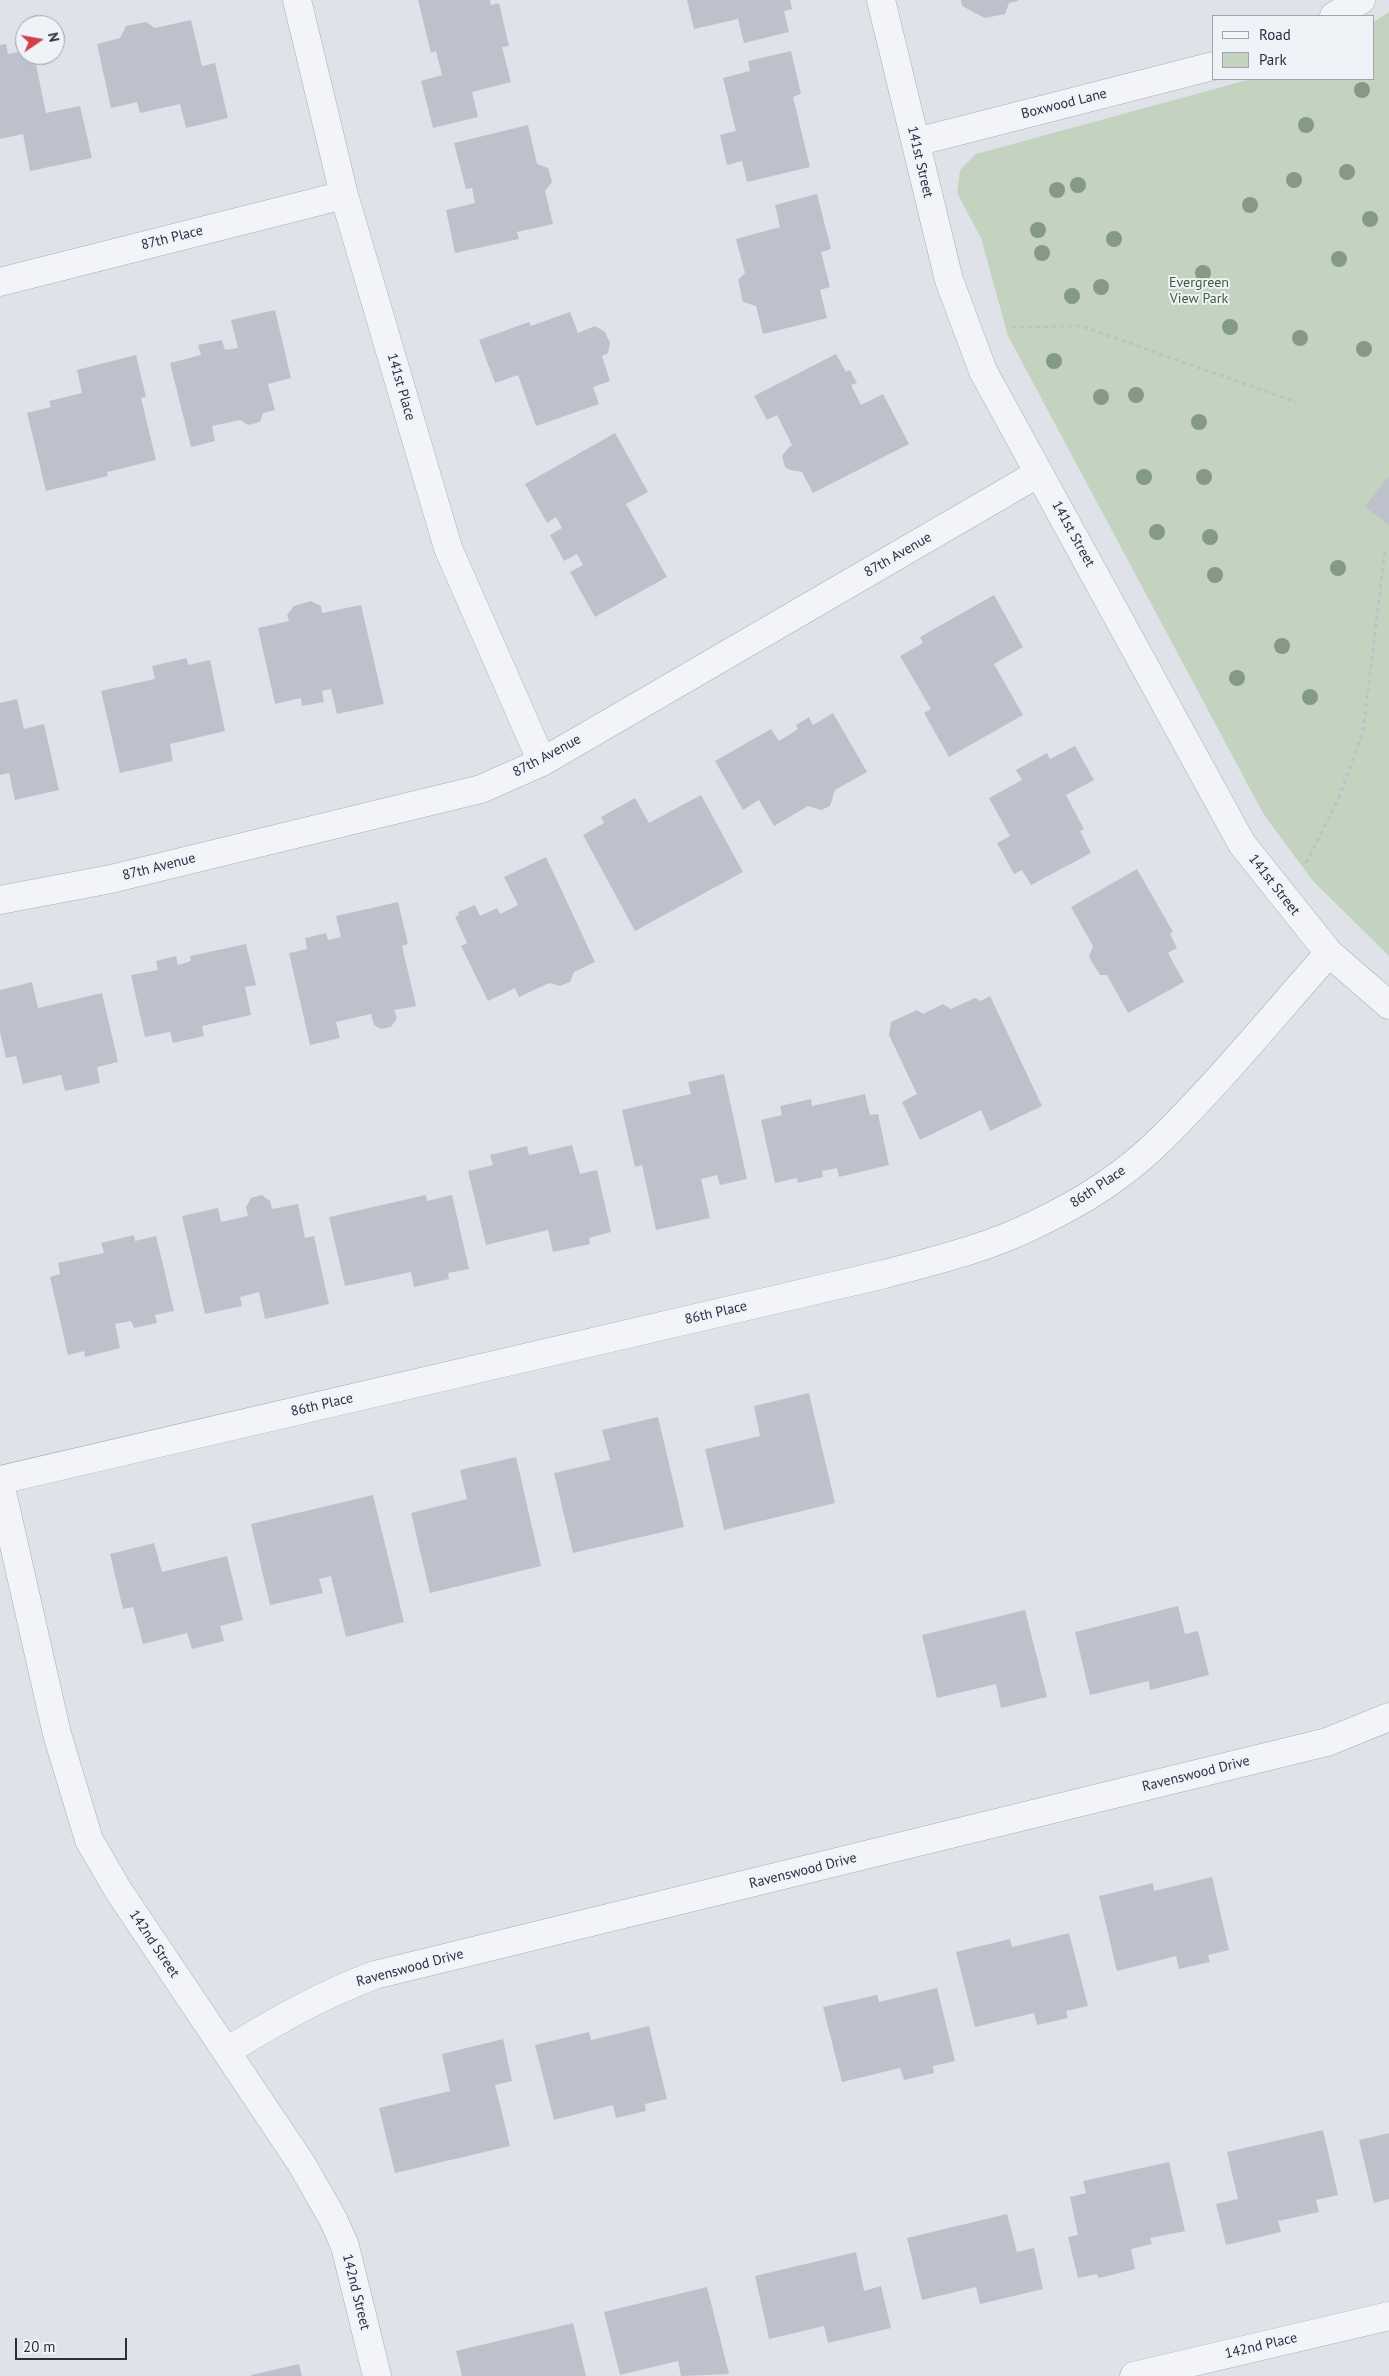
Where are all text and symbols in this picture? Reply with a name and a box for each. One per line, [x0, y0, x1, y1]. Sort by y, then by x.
north arrow [15, 15, 65, 65]
legend [1212, 15, 1374, 80]
text: Road [1259, 25, 1291, 44]
text: N [44, 31, 63, 43]
text: Park [1259, 50, 1287, 69]
street label: Boxwood Lane [1019, 85, 1109, 123]
street label: 141st Street [904, 125, 936, 199]
street label: 87th Place [139, 222, 205, 254]
park label: Evergreen View Park [1169, 275, 1229, 308]
street label: 141st Place [383, 351, 419, 423]
street label: 141st Street [1048, 498, 1098, 570]
street label: 87th Avenue [861, 529, 935, 581]
street label: 87th Avenue [510, 731, 584, 781]
street label: 87th Avenue [121, 850, 197, 884]
street label: 141st Street [1245, 851, 1303, 919]
street label: 86th Place [1067, 1162, 1129, 1212]
street label: 86th Place [683, 1298, 749, 1328]
street label: 86th Place [289, 1390, 355, 1420]
street label: Ravenswood Drive [1141, 1753, 1251, 1795]
street label: Ravenswood Drive [748, 1850, 858, 1892]
street label: 142nd Street [125, 1907, 183, 1981]
street label: Ravenswood Drive [355, 1946, 465, 1990]
street label: 142nd Street [338, 2252, 374, 2332]
scale bar [18, 2328, 130, 2360]
street label: 142nd Place [1223, 2330, 1299, 2362]
text: 20 m [23, 2337, 56, 2356]

